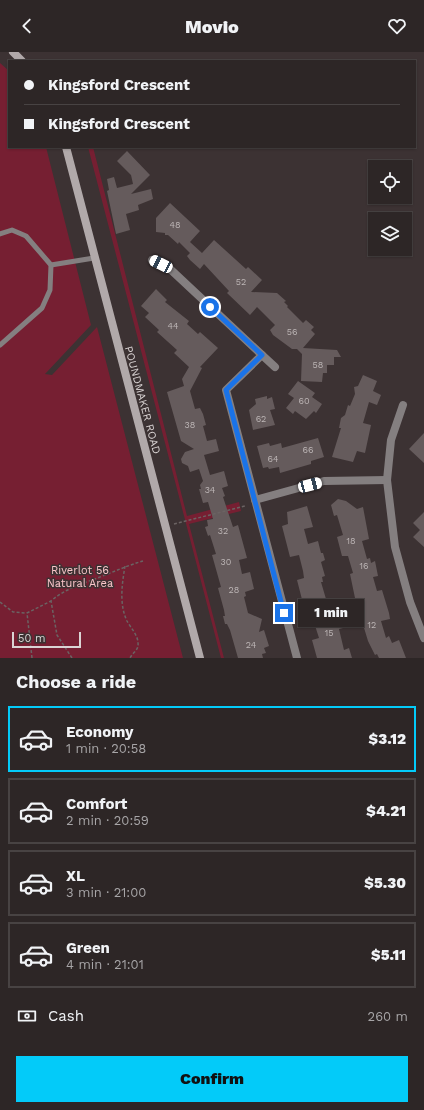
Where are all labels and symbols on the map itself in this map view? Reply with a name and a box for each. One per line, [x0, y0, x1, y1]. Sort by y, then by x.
house number: 48 [169, 220, 181, 230]
car [148, 253, 174, 275]
house number: 52 [236, 277, 246, 287]
route start [201, 298, 219, 316]
house number: 44 [168, 321, 179, 331]
house number: 56 [287, 327, 297, 337]
street label: POUNDMAKER ROAD [122, 345, 163, 456]
house number: 58 [313, 360, 323, 370]
house number: 60 [298, 396, 310, 406]
house number: 62 [256, 414, 266, 424]
house number: 38 [185, 420, 195, 430]
house number: 66 [303, 445, 313, 455]
house number: 64 [268, 454, 279, 464]
car [297, 476, 323, 494]
house number: 34 [205, 485, 216, 495]
house number: 32 [218, 526, 228, 536]
house number: 18 [346, 536, 356, 546]
house number: 30 [221, 557, 232, 567]
house number: 16 [360, 561, 368, 571]
park label: Riverlot 56 Natural Area [47, 564, 113, 590]
house number: 28 [229, 585, 239, 595]
callout: 1 min [298, 599, 364, 627]
route end [275, 604, 293, 622]
house number: 12 [368, 620, 376, 630]
house number: 15 [325, 628, 333, 638]
scale bar [12, 630, 81, 649]
house number: 24 [246, 640, 257, 650]

